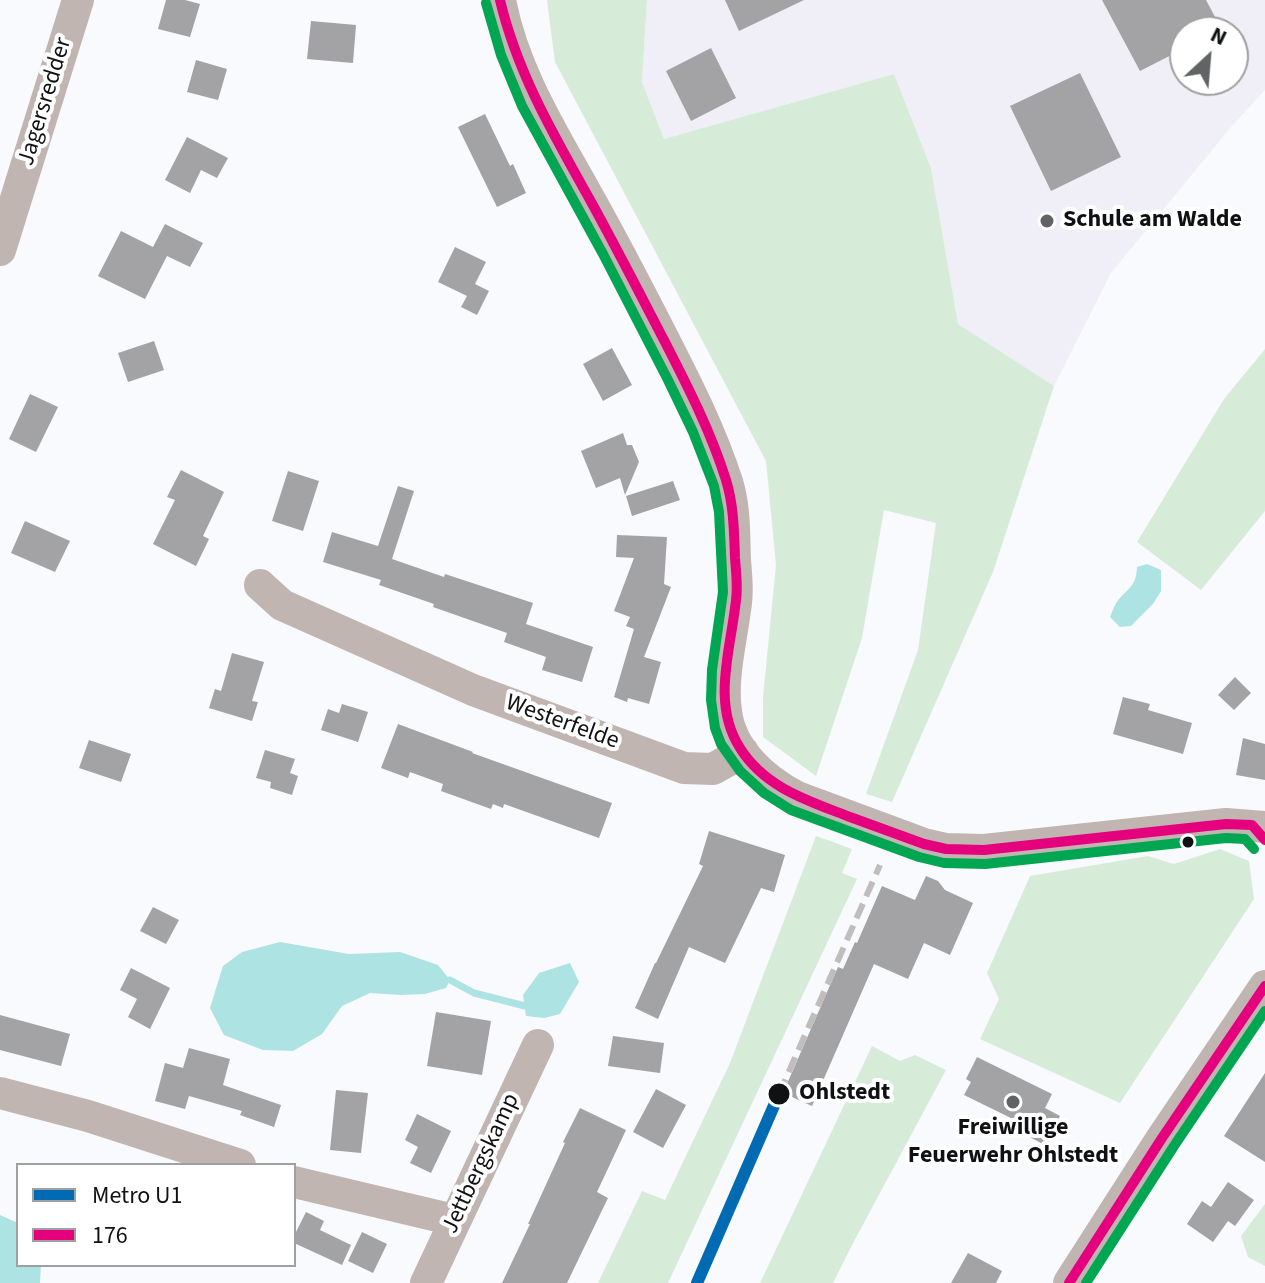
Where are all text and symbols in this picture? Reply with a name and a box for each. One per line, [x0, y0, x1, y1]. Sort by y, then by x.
north arrow [1169, 16, 1249, 96]
text: N [1205, 19, 1232, 54]
street label: Jagersredder [13, 34, 79, 170]
place label: Schule am Walde [1063, 207, 1242, 235]
marker: Schule am Walde [1038, 212, 1056, 230]
street label: Westerfelde [501, 689, 623, 757]
unlabelled marker [1180, 834, 1196, 850]
place label: Ohlstedt [799, 1080, 890, 1108]
marker: Ohlstedt [766, 1081, 792, 1107]
street label: Jettbergskamp [437, 1089, 527, 1239]
marker: Freiwillige Feuerwehr Ohlstedt [1004, 1093, 1022, 1111]
place label: Freiwillige Feuerwehr Ohlstedt [908, 1115, 1118, 1171]
legend [16, 1163, 296, 1267]
text: Metro U1 [92, 1178, 183, 1213]
text: 176 [92, 1218, 128, 1253]

